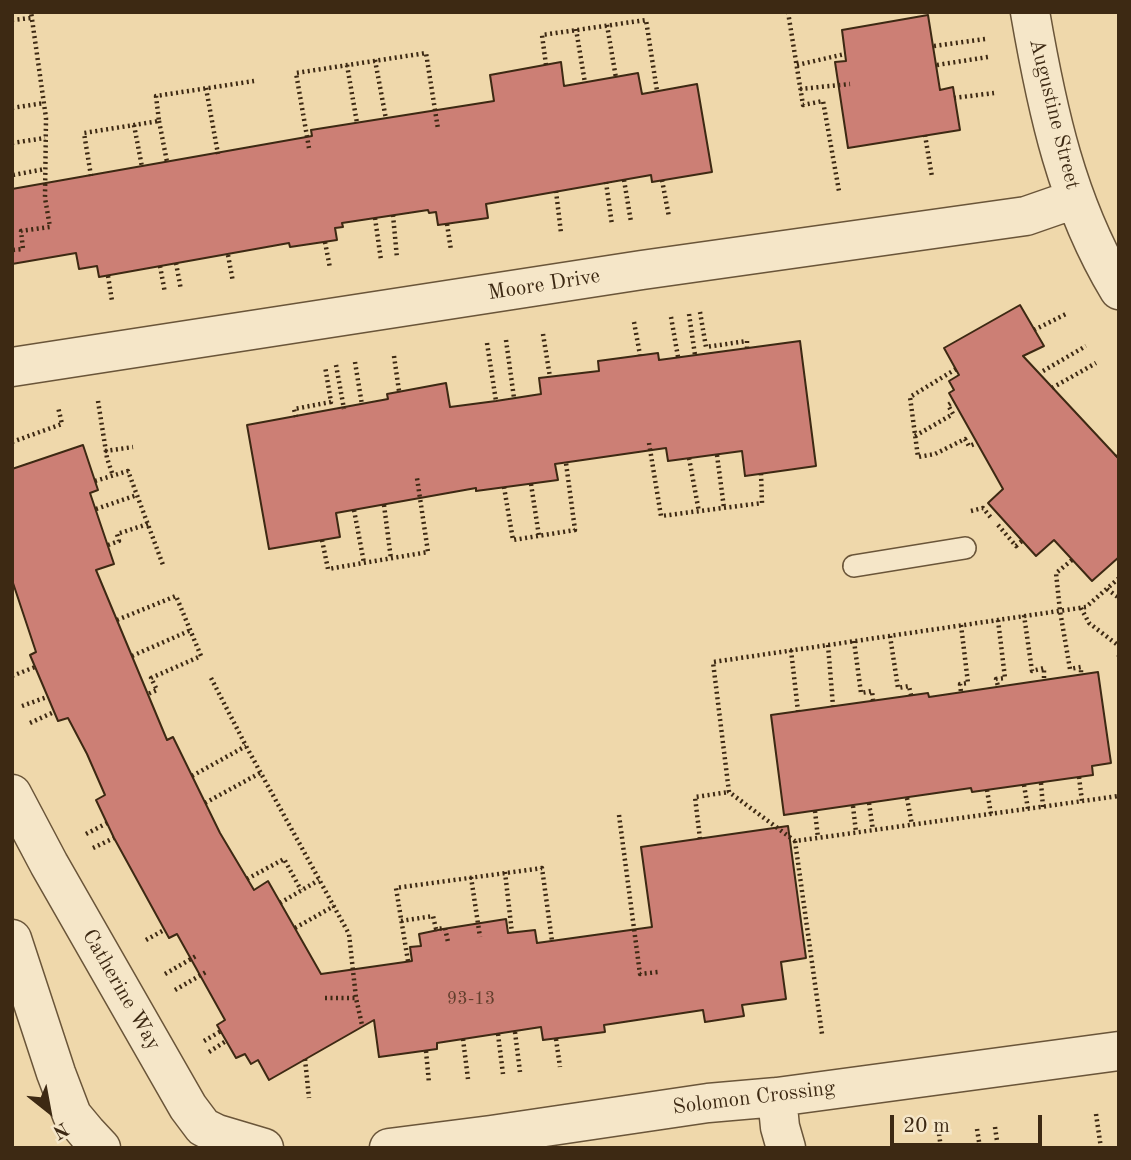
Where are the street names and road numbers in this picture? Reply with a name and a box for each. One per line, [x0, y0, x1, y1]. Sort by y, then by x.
street label: Augustine Street [1023, 36, 1085, 192]
street label: Moore Drive [486, 264, 602, 306]
street label: Catherine Way [76, 925, 166, 1055]
street label: Solomon Crossing [671, 1076, 837, 1120]

